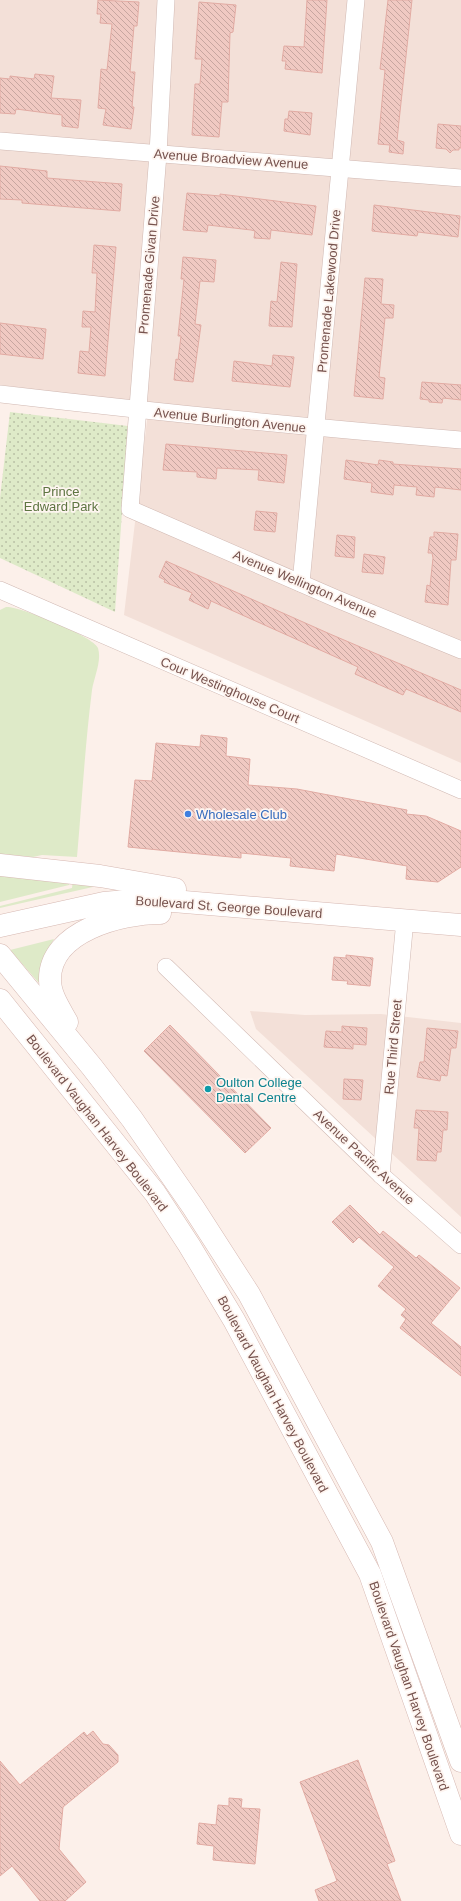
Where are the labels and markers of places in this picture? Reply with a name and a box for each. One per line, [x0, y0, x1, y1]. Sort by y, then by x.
place label: Wholesale Club [196, 807, 287, 822]
marker: Wholesale Club [183, 809, 193, 819]
place label: Oulton College Dental Centre [216, 1075, 302, 1105]
marker: Oulton College Dental Centre [203, 1084, 213, 1094]

